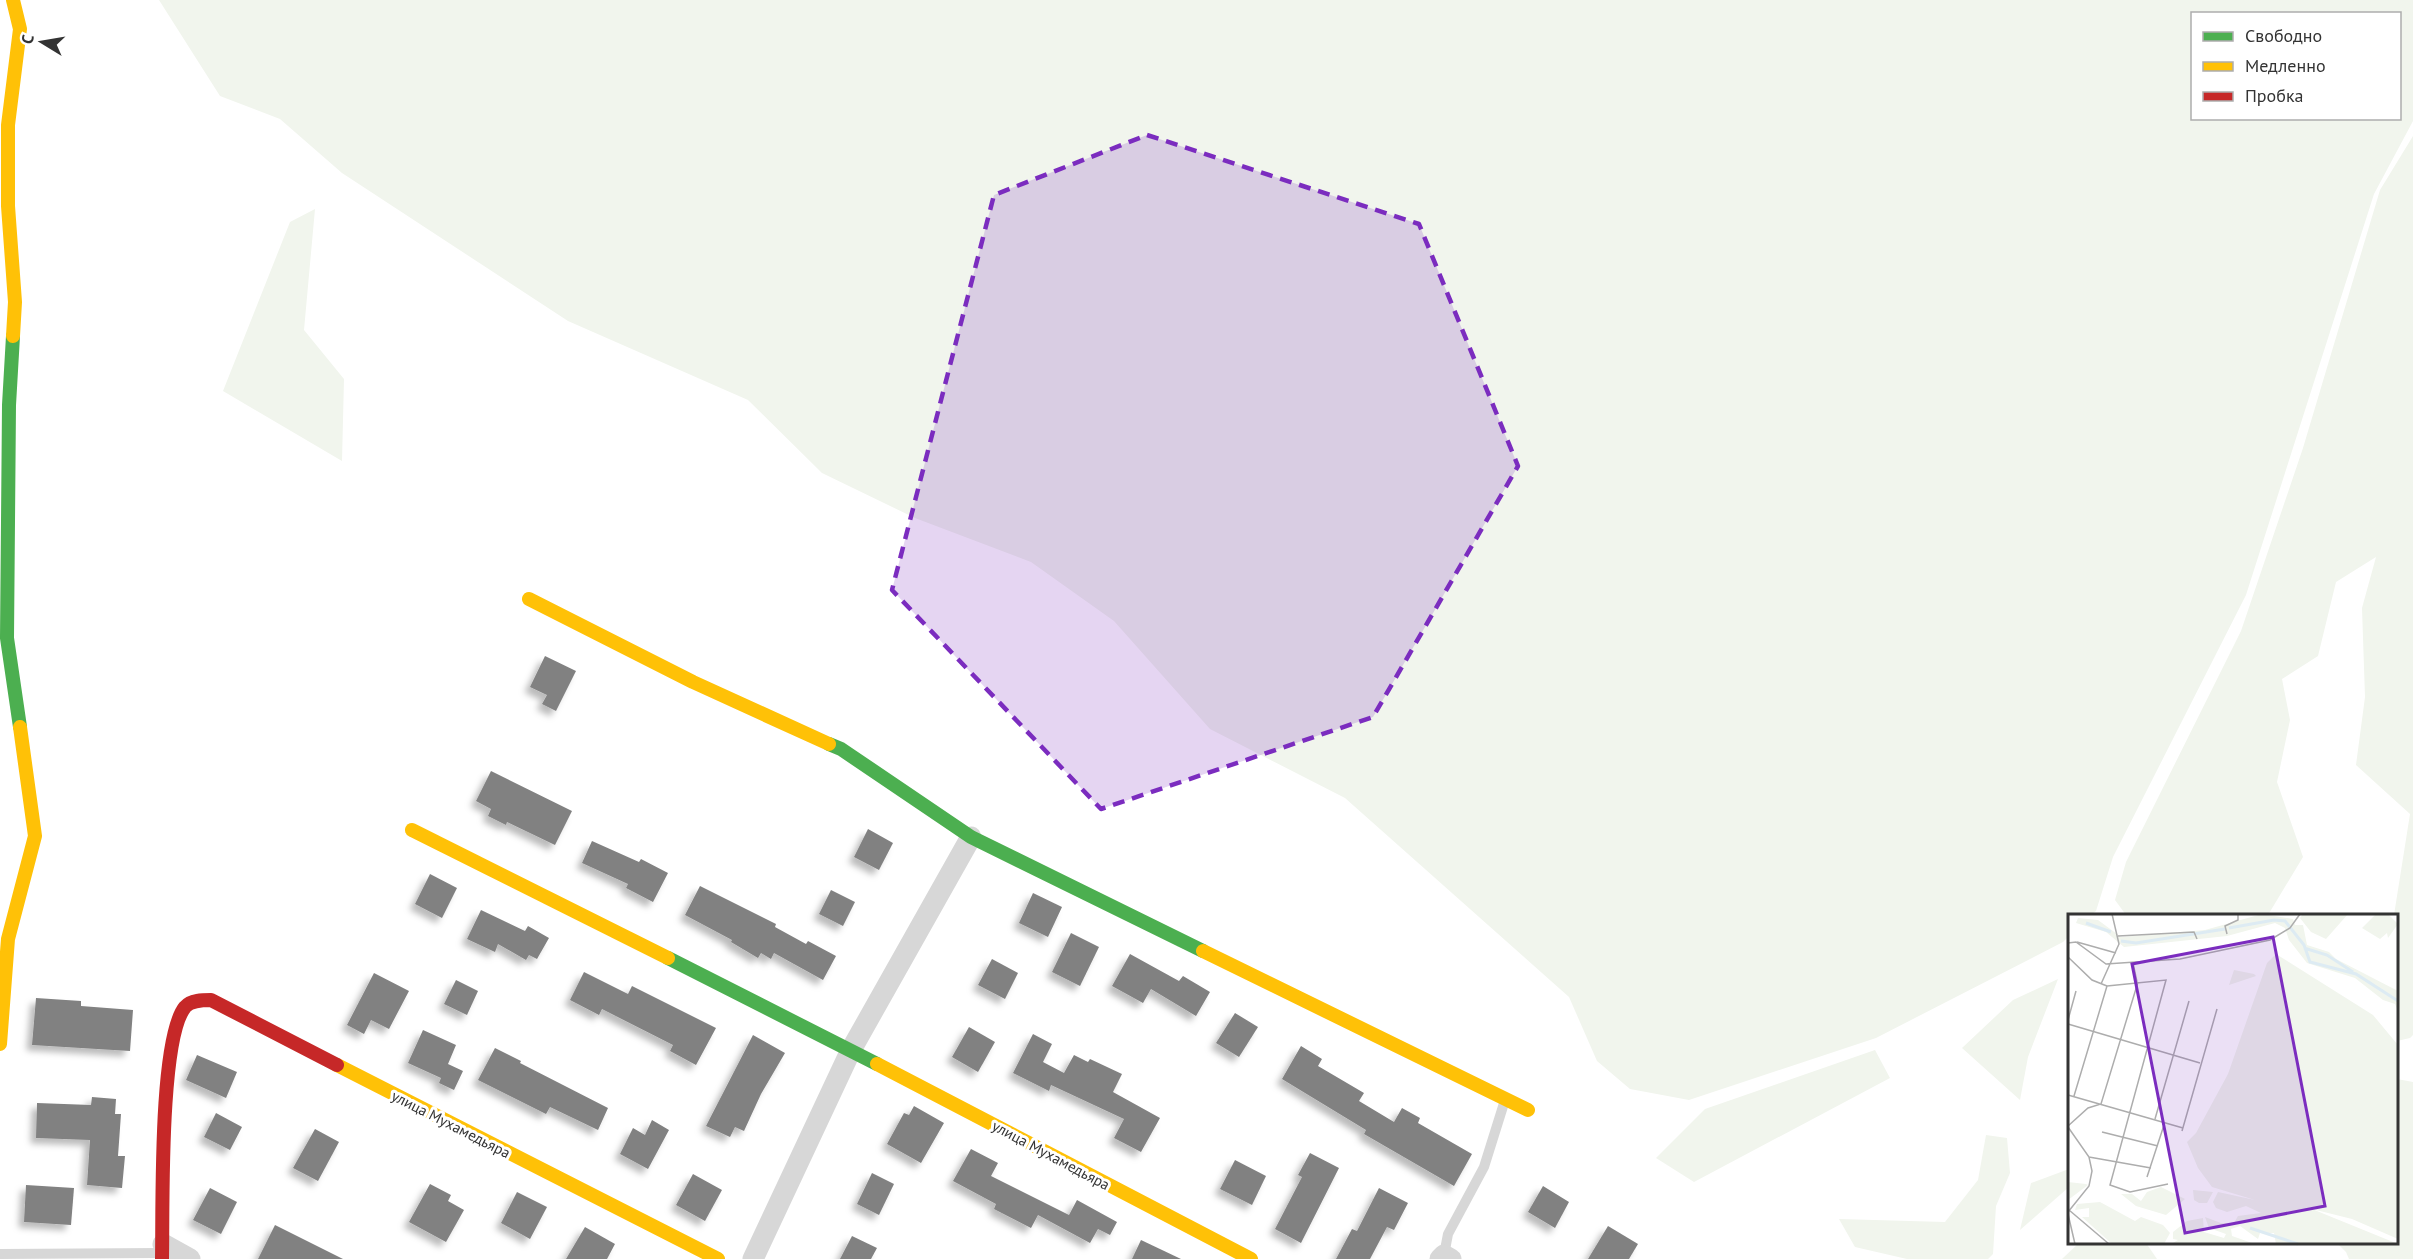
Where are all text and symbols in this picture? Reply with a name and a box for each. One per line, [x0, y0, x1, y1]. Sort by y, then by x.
north arrow [12, 12, 72, 72]
legend [2191, 12, 2401, 120]
text: Свободно [2245, 24, 2322, 47]
text: С [17, 33, 38, 45]
text: Медленно [2245, 54, 2326, 77]
text: Пробка [2245, 84, 2303, 107]
inset map [2068, 914, 2398, 1244]
street label: улица Мухамедьяра [388, 1086, 514, 1162]
street label: улица Мухамедьяра [989, 1116, 1113, 1194]

